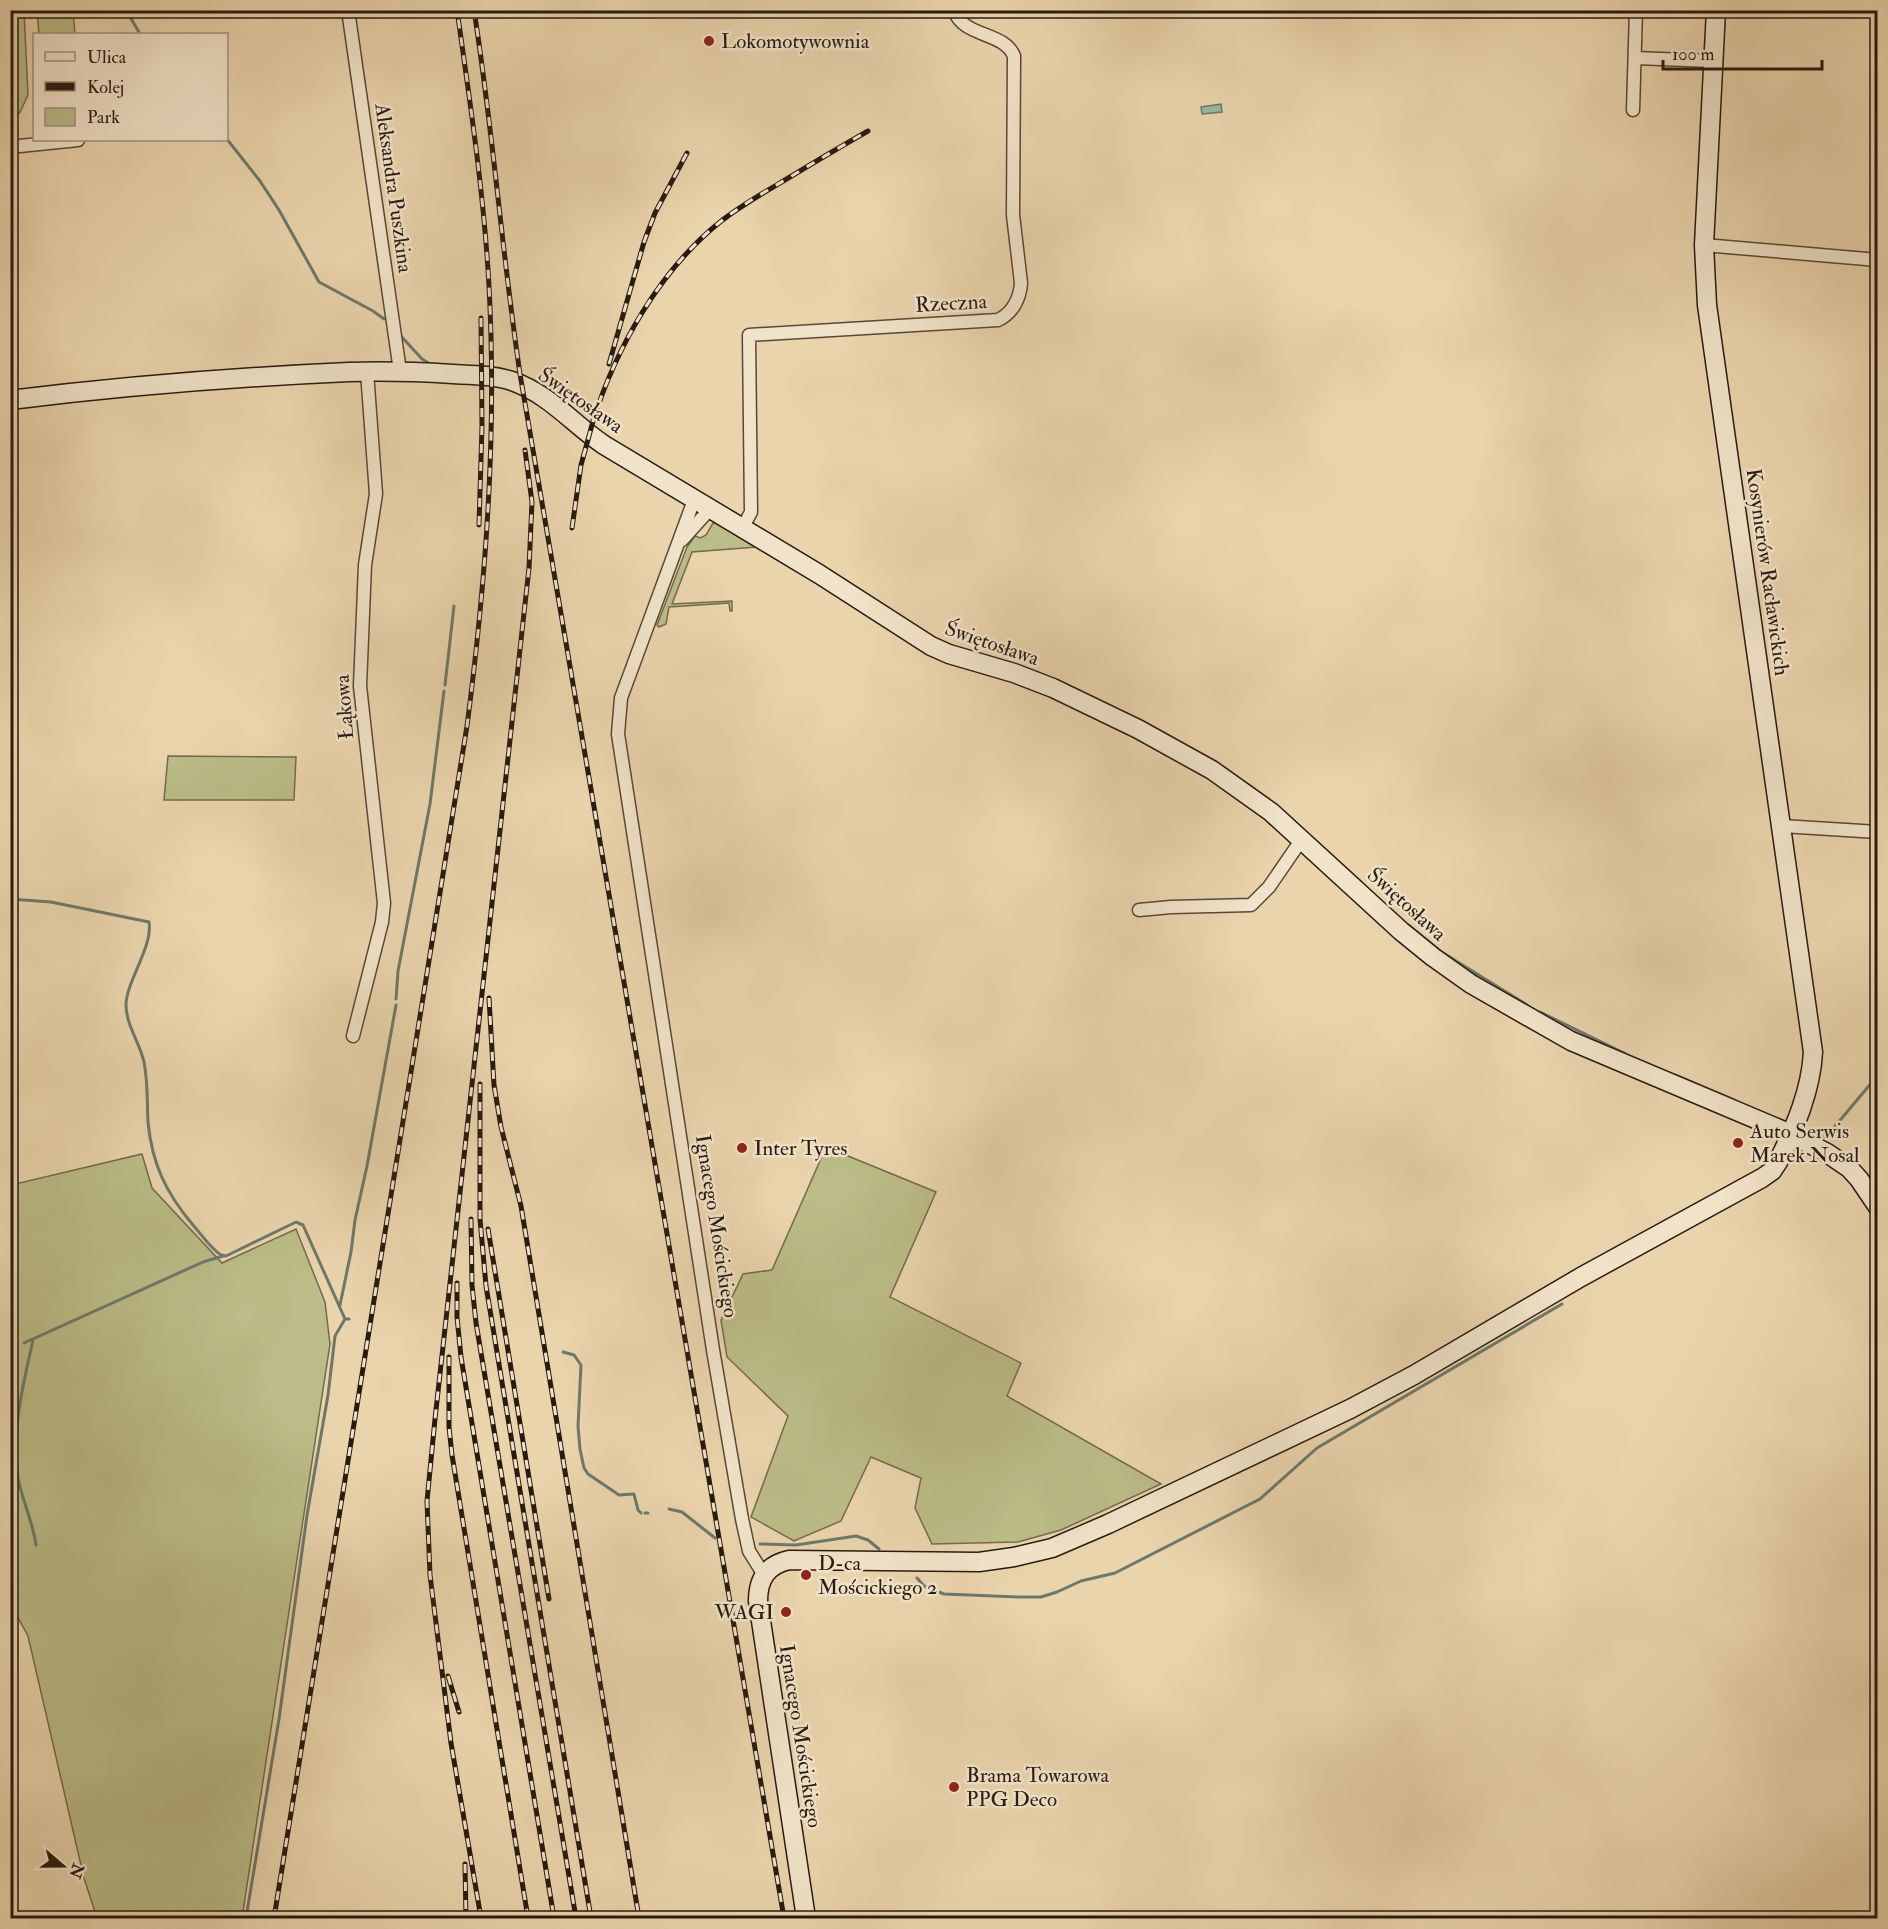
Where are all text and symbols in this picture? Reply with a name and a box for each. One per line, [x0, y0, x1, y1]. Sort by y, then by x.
place label: Lokomotywownia [721, 28, 870, 55]
legend [33, 33, 228, 141]
scale bar [1663, 33, 1822, 71]
marker: Lokomotywownia [702, 34, 716, 48]
text: 100 m [1672, 43, 1715, 66]
text: Ulica [87, 46, 127, 69]
text: Kolej [87, 76, 124, 99]
street label: Aleksandra Puszkina [368, 101, 419, 275]
text: Park [87, 106, 120, 129]
street label: Rzeczna [914, 288, 988, 319]
street label: Świętosława [533, 361, 629, 440]
street label: Kosynierów Racławickich [1740, 467, 1795, 677]
street label: Świętosława [941, 615, 1043, 672]
street label: Łąkowa [329, 673, 360, 740]
street label: Świętosława [1361, 862, 1452, 947]
place label: Auto Serwis Marek Nosal [1749, 1118, 1860, 1169]
street label: Ignacego Mościckiego [689, 1133, 744, 1319]
place label: Inter Tyres [754, 1135, 848, 1162]
marker: Auto Serwis Marek Nosal [1731, 1136, 1745, 1150]
marker: Inter Tyres [735, 1141, 749, 1155]
place label: D-ca Mościckiego 2 [818, 1550, 938, 1601]
marker: D-ca Mościckiego 2 [799, 1568, 813, 1582]
place label: WAGI [714, 1599, 774, 1626]
marker: WAGI [779, 1605, 793, 1619]
street label: Ignacego Mościckiego [773, 1643, 828, 1829]
place label: Brama Towarowa PPG Deco [966, 1762, 1109, 1813]
marker: Brama Towarowa PPG Deco [947, 1780, 961, 1794]
north arrow [33, 1836, 93, 1896]
text: N [64, 1860, 88, 1882]

